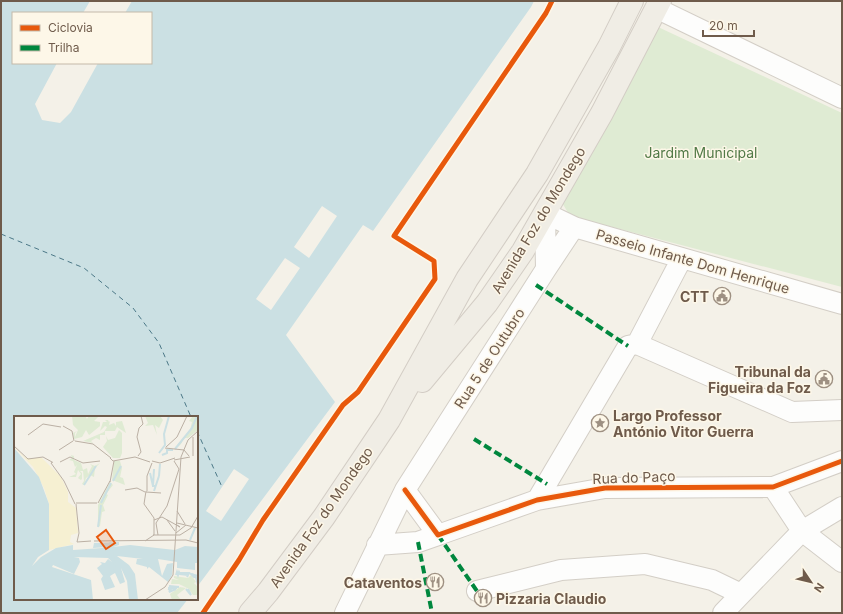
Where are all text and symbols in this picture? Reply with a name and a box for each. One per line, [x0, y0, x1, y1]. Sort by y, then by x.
legend [12, 12, 152, 64]
scale bar [703, 12, 754, 38]
text: 20 m [709, 18, 738, 33]
text: Ciclovia [48, 20, 93, 35]
text: Trilha [48, 40, 79, 55]
street label: Avenida Foz do Mondego [487, 144, 589, 296]
park label: Jardim Municipal [645, 144, 758, 161]
street label: Passeio Infante Dom Henrique [594, 225, 792, 297]
public building icon: CTT [712, 286, 732, 306]
place label: CTT [680, 288, 709, 305]
street label: Rua 5 de Outubro [450, 305, 528, 411]
place label: Tribunal da Figueira da Foz [708, 363, 811, 396]
public building icon: Tribunal da Figueira da Foz [814, 369, 834, 389]
place label: Largo Professor António Vitor Guerra [613, 407, 754, 440]
place icon: Largo Professor António Vitor Guerra [590, 413, 610, 433]
inset map [14, 416, 198, 600]
street label: Avenida Foz do Mondego [266, 443, 376, 591]
street label: Rua do Paço [592, 467, 676, 487]
north arrow [791, 562, 831, 602]
restaurant icon: Cataventos [425, 572, 445, 592]
place label: Cataventos [344, 574, 422, 591]
text: N [811, 580, 827, 595]
restaurant icon: Pizzaria Claudio [473, 588, 493, 608]
place label: Pizzaria Claudio [496, 590, 607, 607]

